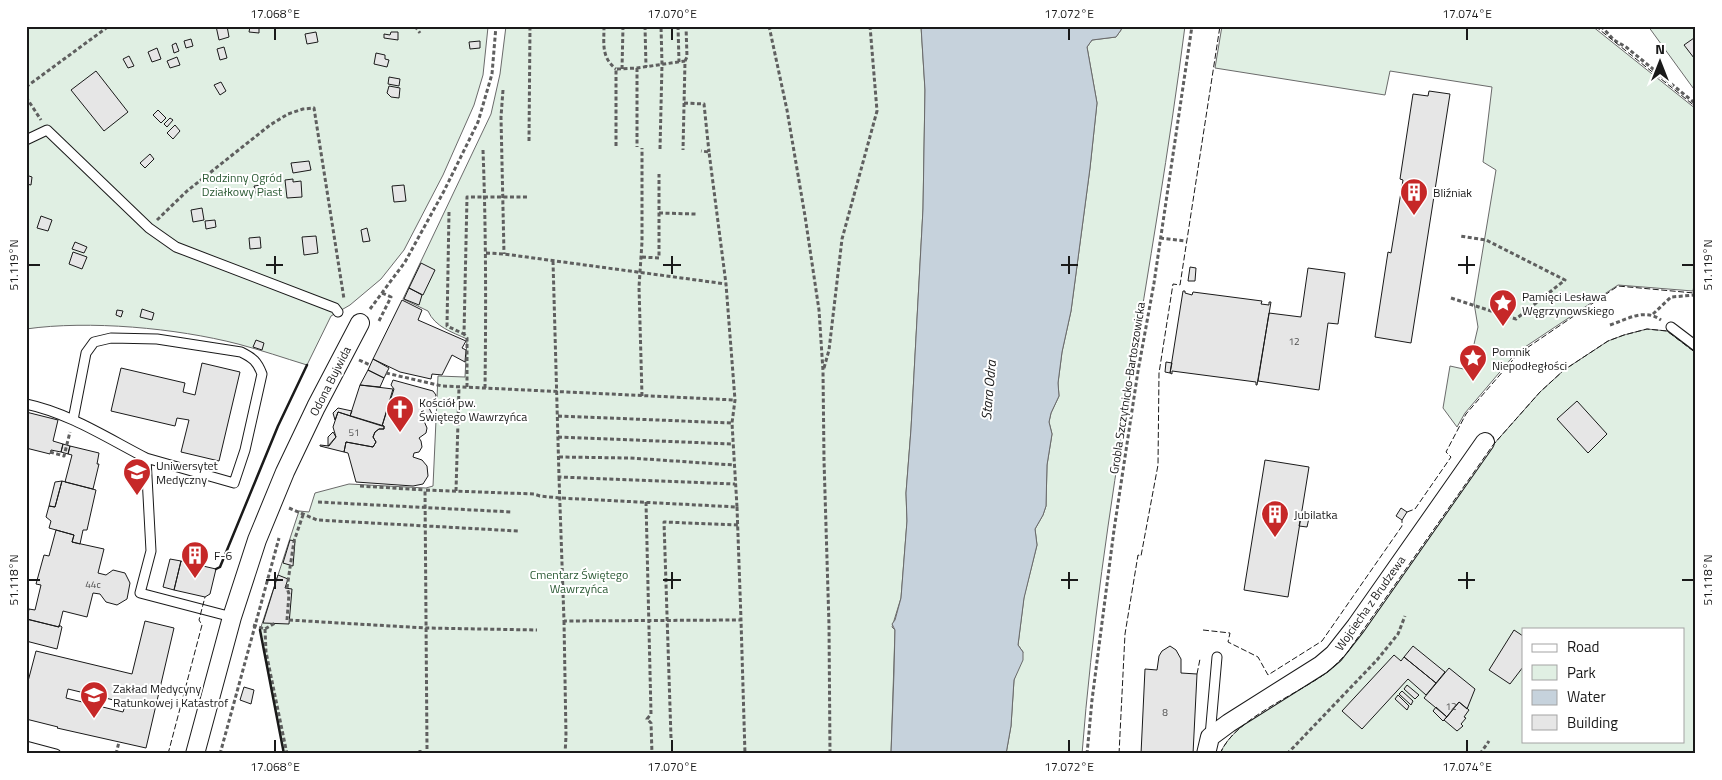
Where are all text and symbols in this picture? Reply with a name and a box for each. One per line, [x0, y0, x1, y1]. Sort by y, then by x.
text: 17.068°E [250, 4, 300, 23]
text: 17.070°E [647, 4, 697, 23]
text: 17.072°E [1044, 4, 1094, 23]
text: 17.074°E [1442, 4, 1492, 23]
north arrow [1634, 38, 1684, 88]
text: N [1655, 38, 1665, 59]
park label: Rodzinny Ogród Działkowy Piast [202, 168, 283, 201]
building icon: Bliźniak [1399, 177, 1429, 216]
place label: Bliźniak [1433, 183, 1472, 202]
text: 51.119°N [4, 239, 23, 291]
text: 51.119°N [1698, 239, 1717, 291]
place label: Pamięci Lesława Węgrzynowskiego [1522, 287, 1614, 320]
place icon: Pamięci Lesława Węgrzynowskiego [1488, 288, 1518, 327]
street label: Grobla Szczytnicko-Bartoszowicka [1104, 301, 1150, 475]
house number: 12 [1288, 334, 1300, 349]
place label: Pomnik Niepodłegłości [1492, 342, 1567, 375]
street label: Odona Bujwida [304, 343, 356, 419]
place icon: Pomnik Niepodłegłości [1458, 343, 1488, 382]
water label: Stara Odra [975, 358, 1001, 421]
place label: Kościół pw. Świętego Wawrzyńca [419, 393, 527, 426]
church icon: Kościół pw. Świętego Wawrzyńca [385, 394, 415, 433]
house number: 51 [348, 425, 360, 440]
place label: Uniwersytet Medyczny [156, 456, 219, 489]
school or university icon: Uniwersytet Medyczny [122, 457, 152, 496]
building icon: Jubilatka [1260, 499, 1290, 538]
place label: Jubilatka [1294, 505, 1338, 524]
building icon: F-6 [180, 540, 210, 579]
place label: F-6 [214, 546, 233, 565]
street label: Wojciecha z Brudzewa [1330, 551, 1410, 655]
text: 51.118°N [4, 554, 23, 606]
text: 51.118°N [1698, 554, 1717, 606]
park label: Cmentarz Świętego Wawrzyńca [530, 565, 628, 598]
house number: 44c [85, 577, 101, 592]
legend [1522, 628, 1684, 742]
text: Road [1567, 635, 1599, 658]
text: Park [1567, 661, 1596, 684]
place label: Zakład Medycyny Ratunkowej i Katastrof [113, 679, 228, 712]
school or university icon: Zakład Medycyny Ratunkowej i Katastrof [79, 680, 109, 719]
text: Water [1567, 685, 1606, 708]
house number: 12 [1445, 699, 1457, 714]
house number: 8 [1162, 705, 1168, 720]
text: Building [1567, 711, 1618, 734]
text: 17.068°E [250, 757, 300, 776]
text: 17.070°E [647, 757, 697, 776]
text: 17.072°E [1044, 757, 1094, 776]
text: 17.074°E [1442, 757, 1492, 776]

